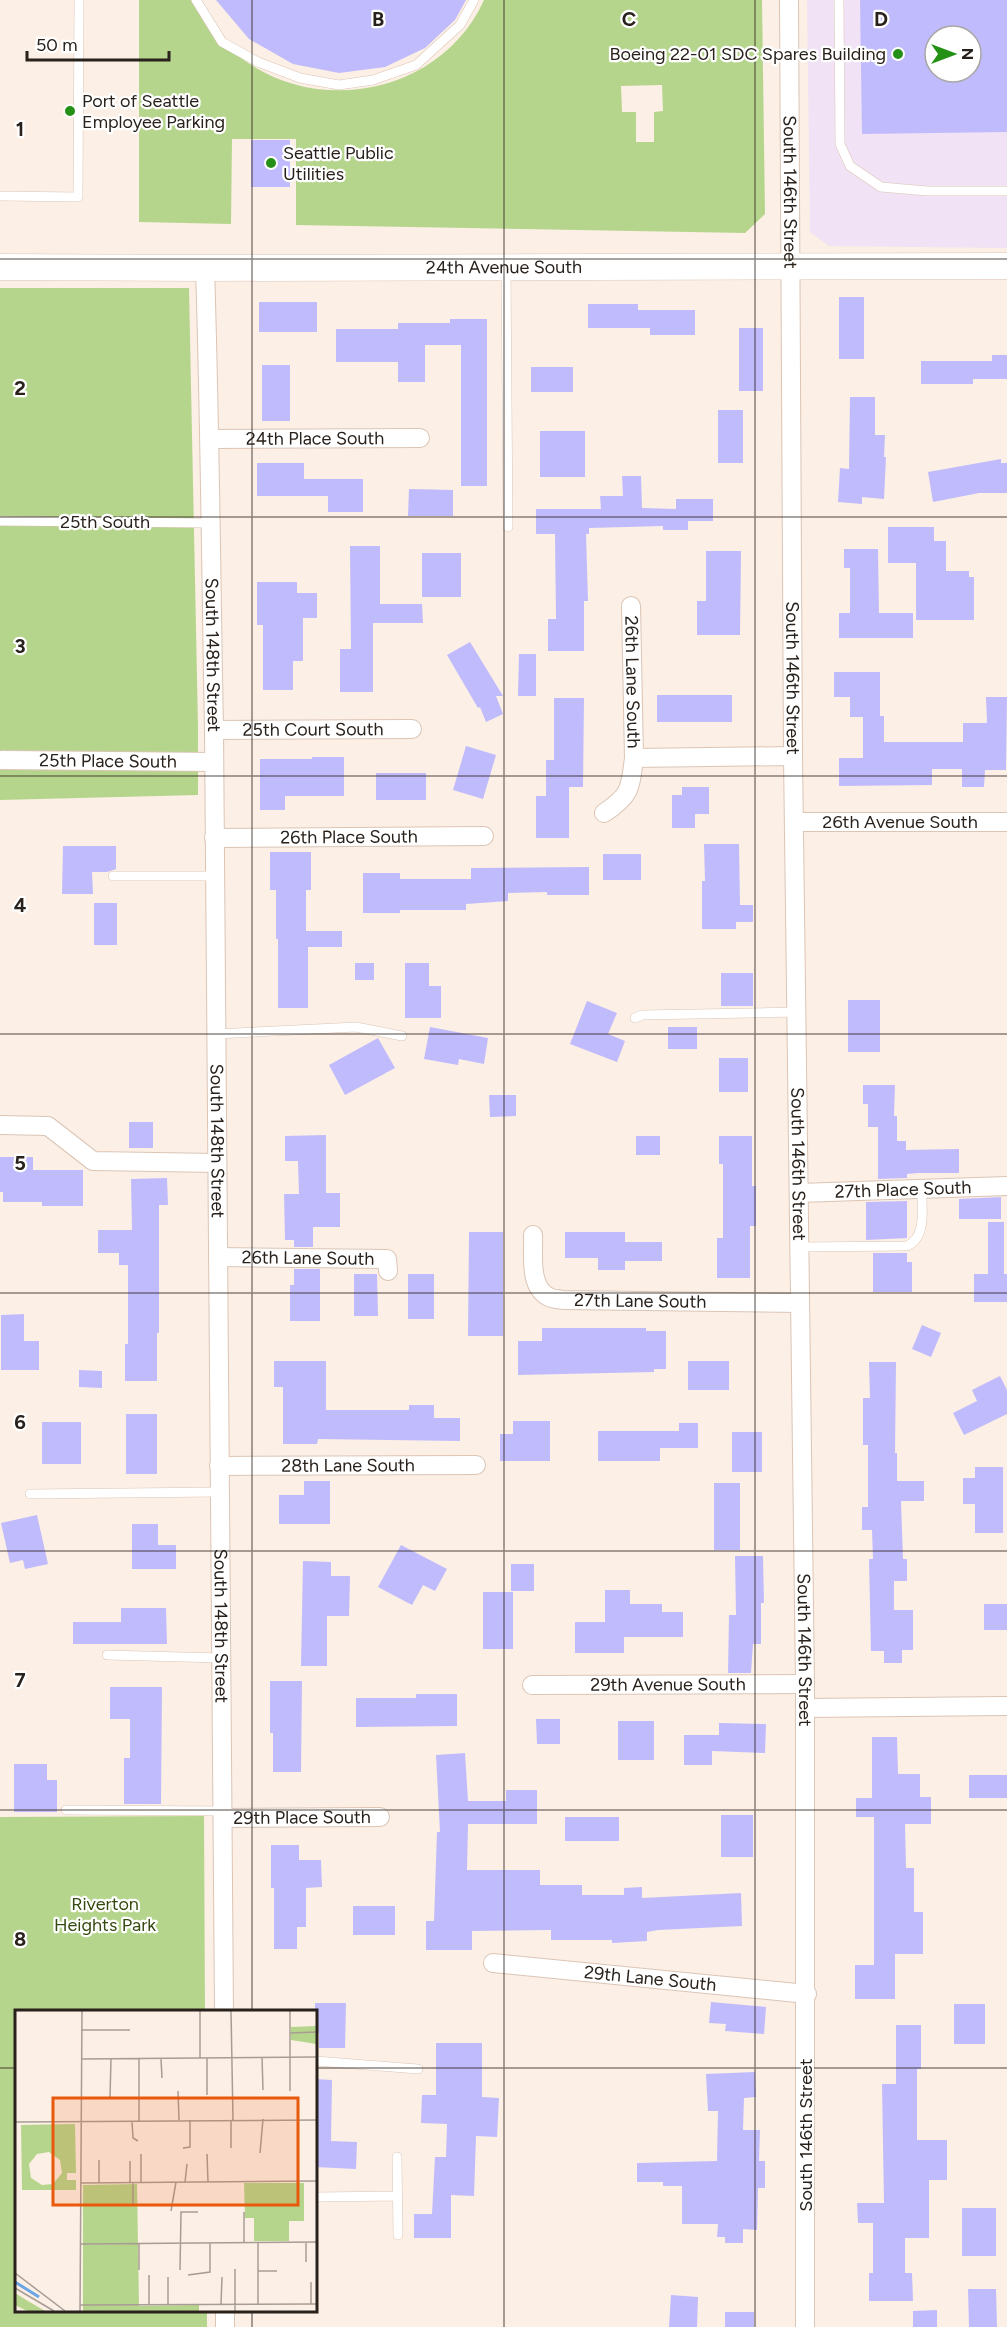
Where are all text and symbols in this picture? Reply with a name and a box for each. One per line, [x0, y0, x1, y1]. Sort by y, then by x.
text: B [372, 7, 384, 31]
text: C [622, 7, 636, 31]
text: D [874, 7, 888, 31]
scale bar [27, 24, 170, 62]
north arrow [923, 24, 983, 84]
text: 50 m [36, 34, 78, 56]
place label: Boeing 22-01 SDC Spares Building [609, 43, 886, 65]
marker: Boeing 22-01 SDC Spares Building [891, 47, 905, 61]
text: N [958, 48, 977, 60]
place label: Port of Seattle Employee Parking [82, 90, 225, 133]
marker: Port of Seattle Employee Parking [63, 104, 77, 118]
street label: South 146th Street [779, 115, 801, 269]
text: 1 [16, 117, 24, 141]
place label: Seattle Public Utilities [283, 142, 394, 185]
marker: Seattle Public Utilities [264, 156, 278, 170]
street label: 24th Avenue South [426, 256, 582, 278]
text: 2 [14, 376, 26, 400]
street label: 24th Place South [246, 427, 384, 450]
street label: 25th South [60, 511, 150, 533]
street label: South 148th Street [200, 578, 225, 732]
street label: South 146th Street [781, 601, 804, 755]
street label: 26th Lane South [620, 615, 645, 749]
text: 3 [14, 634, 26, 658]
street label: 25th Court South [242, 718, 384, 741]
street label: 25th Place South [39, 749, 177, 773]
street label: 26th Avenue South [822, 811, 978, 833]
street label: 26th Place South [280, 825, 418, 849]
text: 4 [14, 893, 27, 917]
street label: South 148th Street [206, 1064, 229, 1218]
street label: South 146th Street [786, 1087, 810, 1241]
text: 5 [14, 1151, 26, 1175]
street label: 27th Place South [834, 1176, 972, 1203]
street label: 26th Lane South [241, 1246, 375, 1270]
street label: 27th Lane South [574, 1289, 706, 1313]
text: 6 [14, 1410, 26, 1434]
street label: 28th Lane South [281, 1454, 415, 1477]
street label: South 148th Street [209, 1549, 233, 1703]
street label: South 146th Street [793, 1573, 816, 1727]
text: 7 [14, 1668, 26, 1692]
street label: 29th Avenue South [590, 1673, 746, 1696]
street label: 29th Place South [233, 1806, 371, 1829]
park label: Riverton Heights Park [54, 1893, 156, 1936]
text: 8 [14, 1927, 26, 1951]
street label: 29th Lane South [583, 1961, 717, 1996]
inset map [15, 2010, 316, 2312]
street label: South 146th Street [795, 2058, 817, 2212]

